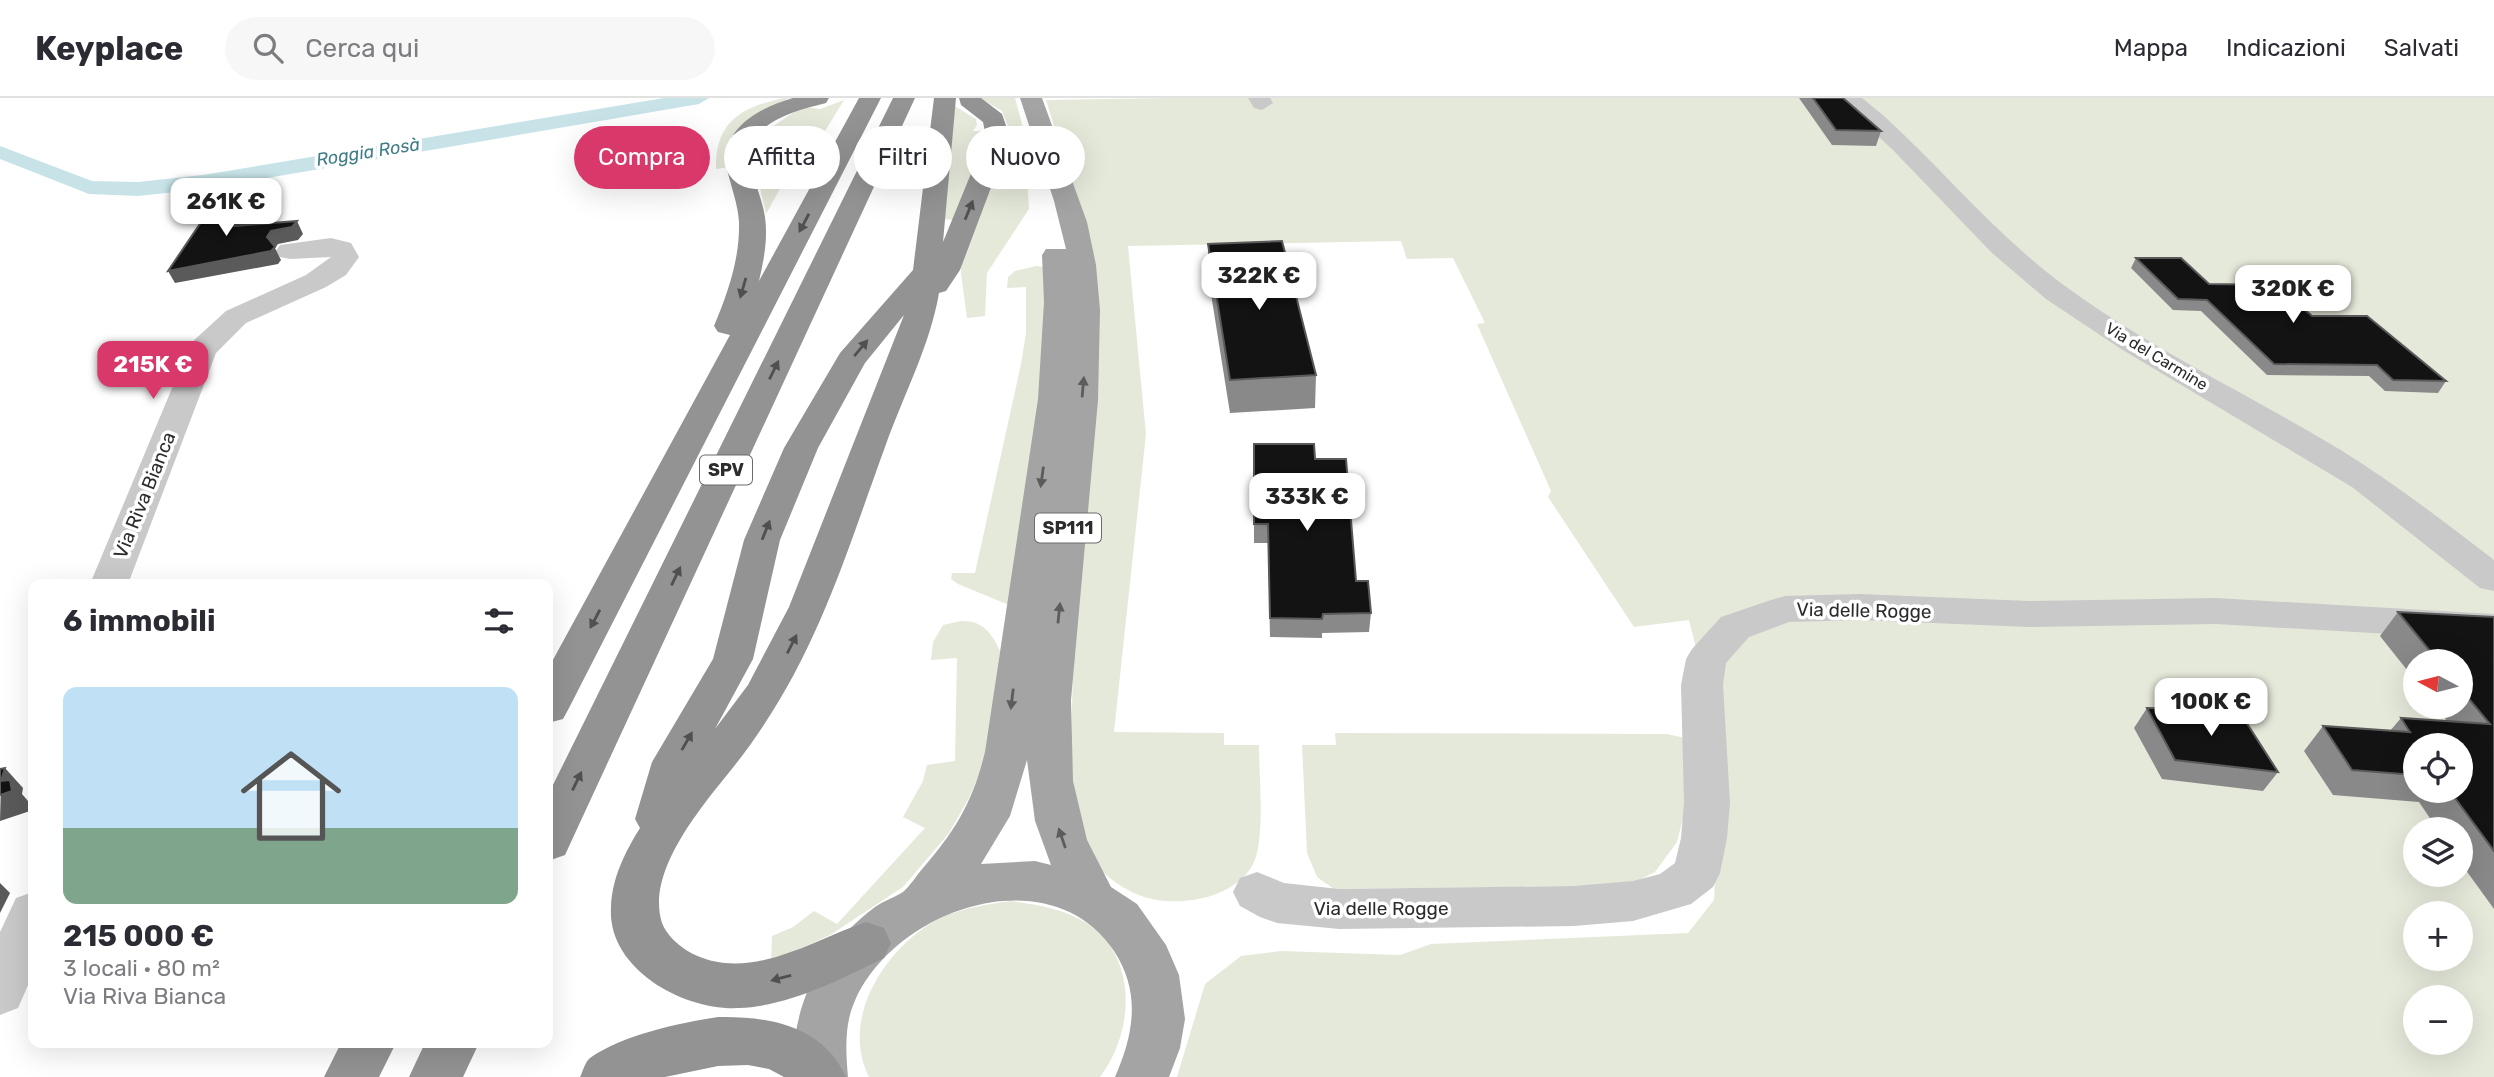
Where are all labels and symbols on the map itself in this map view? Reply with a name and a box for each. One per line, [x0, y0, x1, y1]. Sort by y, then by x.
water label: Roggia Rosà [315, 133, 422, 171]
pin: 261K € [169, 178, 283, 238]
one-way arrow [964, 199, 975, 220]
one-way arrow [798, 214, 810, 233]
pin: 322K € [1202, 252, 1316, 312]
pin: 320K € [2236, 266, 2350, 325]
one-way arrow [737, 278, 747, 299]
street label: Via del Carmine [2102, 318, 2211, 394]
one-way arrow [853, 339, 868, 356]
pin: 215K € [96, 342, 210, 401]
one-way arrow [768, 360, 780, 380]
one-way arrow [1078, 375, 1089, 397]
street label: Via Riva Bianca [109, 428, 180, 562]
road number: SPV [700, 456, 752, 484]
one-way arrow [1036, 466, 1047, 488]
pin: 333K € [1250, 474, 1364, 533]
road number: SP111 [1035, 514, 1101, 542]
one-way arrow [761, 520, 772, 541]
one-way arrow [670, 565, 681, 586]
street label: Via delle Rogge [1796, 598, 1932, 623]
one-way arrow [1054, 602, 1065, 624]
one-way arrow [589, 610, 601, 630]
one-way arrow [785, 633, 797, 653]
north arrow [2403, 649, 2473, 719]
pin: 100K € [2154, 678, 2268, 738]
one-way arrow [1007, 689, 1018, 711]
one-way arrow [681, 732, 693, 751]
one-way arrow [572, 771, 583, 791]
one-way arrow [1056, 828, 1067, 849]
street label: Via delle Rogge [1313, 897, 1449, 920]
one-way arrow [770, 973, 791, 983]

